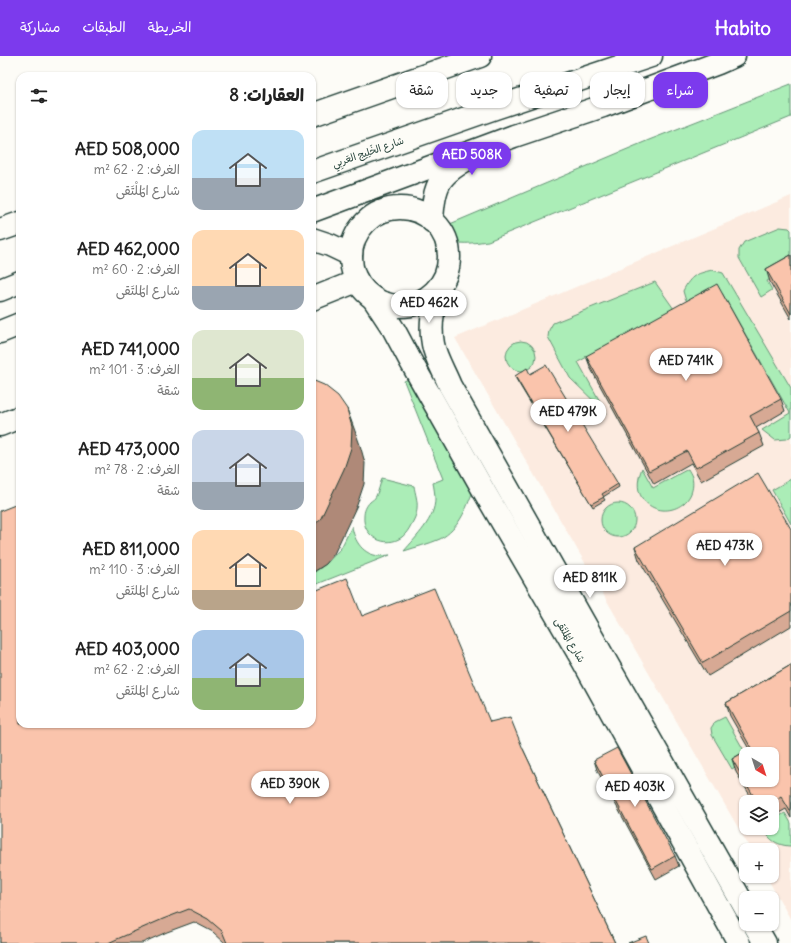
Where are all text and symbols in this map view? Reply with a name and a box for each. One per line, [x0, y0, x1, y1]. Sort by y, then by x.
text: Habito [715, 16, 771, 40]
text: مشاركة [20, 18, 60, 36]
text: الطبقات [82, 18, 126, 36]
text: الخريطة [148, 18, 191, 36]
chip: شقة [396, 72, 448, 108]
chip: جديد [456, 72, 512, 108]
chip: تصفية [520, 72, 582, 108]
chip: إيجار [590, 72, 645, 108]
chip: شراء [653, 72, 708, 108]
text: العقارات: 8 [229, 84, 304, 106]
icon: filters [28, 85, 50, 107]
street label: شارع الخَلِيج العَربِي [330, 134, 407, 173]
text: AED 508,000 [75, 138, 180, 160]
pin: AED 508K [431, 142, 513, 176]
icon: home [224, 146, 272, 194]
text: AED 508K [442, 146, 502, 163]
text: الغرف: 2 · 62 m² [94, 161, 180, 178]
text: شارع المُلْتَقى [116, 182, 180, 199]
text: AED 462,000 [77, 238, 180, 260]
icon: home [224, 246, 272, 294]
text: الغرف: 2 · 60 m² [92, 261, 180, 278]
text: شارع المُلتَقى [116, 282, 180, 299]
pin: AED 462K [388, 290, 470, 324]
text: AED 462K [400, 294, 458, 311]
text: AED 741,000 [82, 338, 180, 360]
icon: home [224, 346, 272, 394]
pin: AED 741K [645, 348, 727, 382]
text: AED 741K [659, 352, 713, 369]
text: الغرف: 3 · 101 m² [89, 361, 180, 378]
text: شقة [157, 382, 180, 399]
pin: AED 479K [527, 399, 609, 433]
text: AED 479K [539, 403, 597, 420]
text: AED 473,000 [78, 438, 180, 460]
icon: home [224, 446, 272, 494]
text: الغرف: 2 · 78 m² [95, 461, 180, 478]
text: شقة [157, 482, 180, 499]
pin: AED 473K [684, 533, 766, 567]
text: AED 473K [696, 537, 754, 554]
text: AED 811,000 [83, 538, 180, 560]
icon: home [224, 546, 272, 594]
text: الغرف: 3 · 110 m² [89, 561, 180, 578]
pin: AED 811K [549, 565, 631, 599]
text: AED 811K [563, 569, 617, 586]
text: شارع المُلتَقى [116, 582, 180, 599]
street label: شارع المُلتَقى [551, 615, 588, 665]
text: AED 403,000 [75, 638, 180, 660]
icon: home [224, 646, 272, 694]
text: الغرف: 2 · 62 m² [94, 661, 180, 678]
text: شارع المُلتَقى [116, 682, 180, 699]
north arrow [739, 747, 779, 787]
map controls [739, 747, 779, 931]
pin: AED 390K [249, 771, 331, 805]
pin: AED 403K [594, 774, 676, 808]
text: AED 390K [260, 775, 320, 792]
text: AED 403K [605, 778, 665, 795]
button: layers [739, 795, 779, 835]
button: + [739, 843, 779, 883]
button: − [739, 891, 779, 931]

